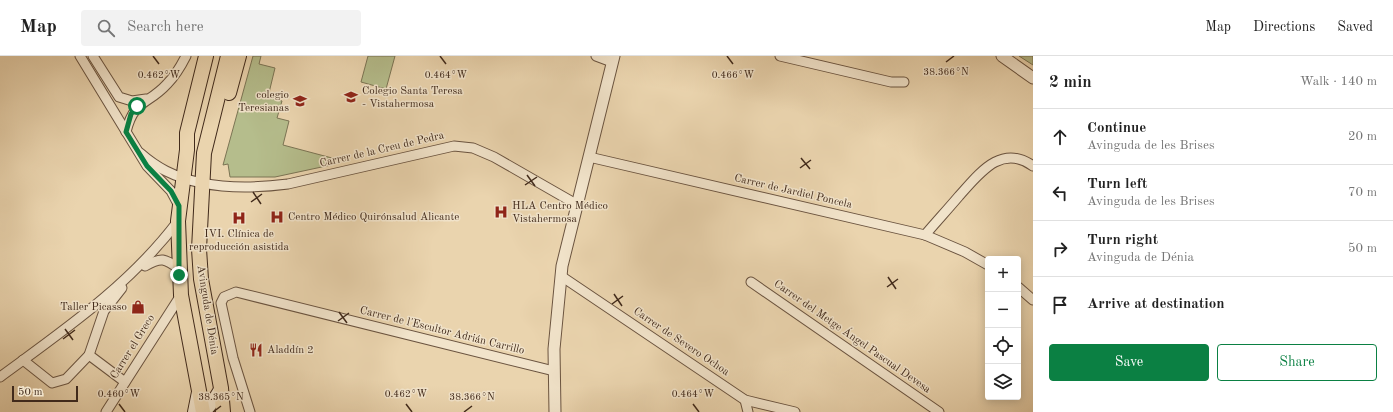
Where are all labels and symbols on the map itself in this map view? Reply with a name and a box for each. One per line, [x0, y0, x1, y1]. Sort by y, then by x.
text: 38.366°N [923, 67, 969, 77]
text: 0.462°W [138, 70, 181, 80]
text: 0.464°W [425, 70, 468, 80]
text: 0.466°W [712, 70, 755, 80]
place label: Colegio Santa Teresa - Vistahermosa [362, 86, 463, 110]
school or university icon: Colegio Santa Teresa - Vistahermosa [343, 89, 359, 105]
place label: colegio Teresianas [238, 90, 289, 114]
school or university icon: colegio Teresianas [292, 93, 308, 109]
route start [128, 97, 146, 115]
street label: Carrer de la Creu de Pedra [319, 130, 446, 170]
street label: Carrer de Jardiel Poncela [733, 173, 854, 211]
place label: HLA Centro Médico Vistahermosa [512, 201, 608, 225]
hospital icon: HLA Centro Médico Vistahermosa [493, 204, 509, 220]
hospital icon: Centro Médico Quirónsalud Alicante [269, 209, 285, 225]
hospital icon: IVI. Clínica de reproducción asistida [231, 210, 247, 226]
place label: Centro Médico Quirónsalud Alicante [288, 212, 459, 223]
place label: IVI. Clínica de reproducción asistida [189, 229, 289, 253]
street label: Avinguda de Dénia [194, 265, 220, 356]
route end [170, 266, 188, 284]
street label: Carrer del Metge Ángel Pascual Devesa [772, 277, 934, 396]
shop icon: Taller Picasso [130, 299, 146, 315]
place label: Taller Picasso [60, 302, 127, 313]
street label: Carrer de l'Escultor Adrián Carrillo [359, 305, 525, 357]
street label: Carrer de Severo Ochoa [631, 306, 731, 378]
street label: Carrer el Greco [109, 313, 157, 381]
restaurant icon: Aladdín 2 [248, 342, 264, 358]
place label: Aladdín 2 [267, 345, 314, 356]
scale bar [12, 384, 78, 403]
text: 0.460°W [98, 389, 141, 399]
text: 0.462°W [385, 389, 428, 399]
text: 0.464°W [672, 389, 715, 399]
text: 38.365°N [198, 392, 244, 402]
text: 38.366°N [449, 392, 495, 402]

